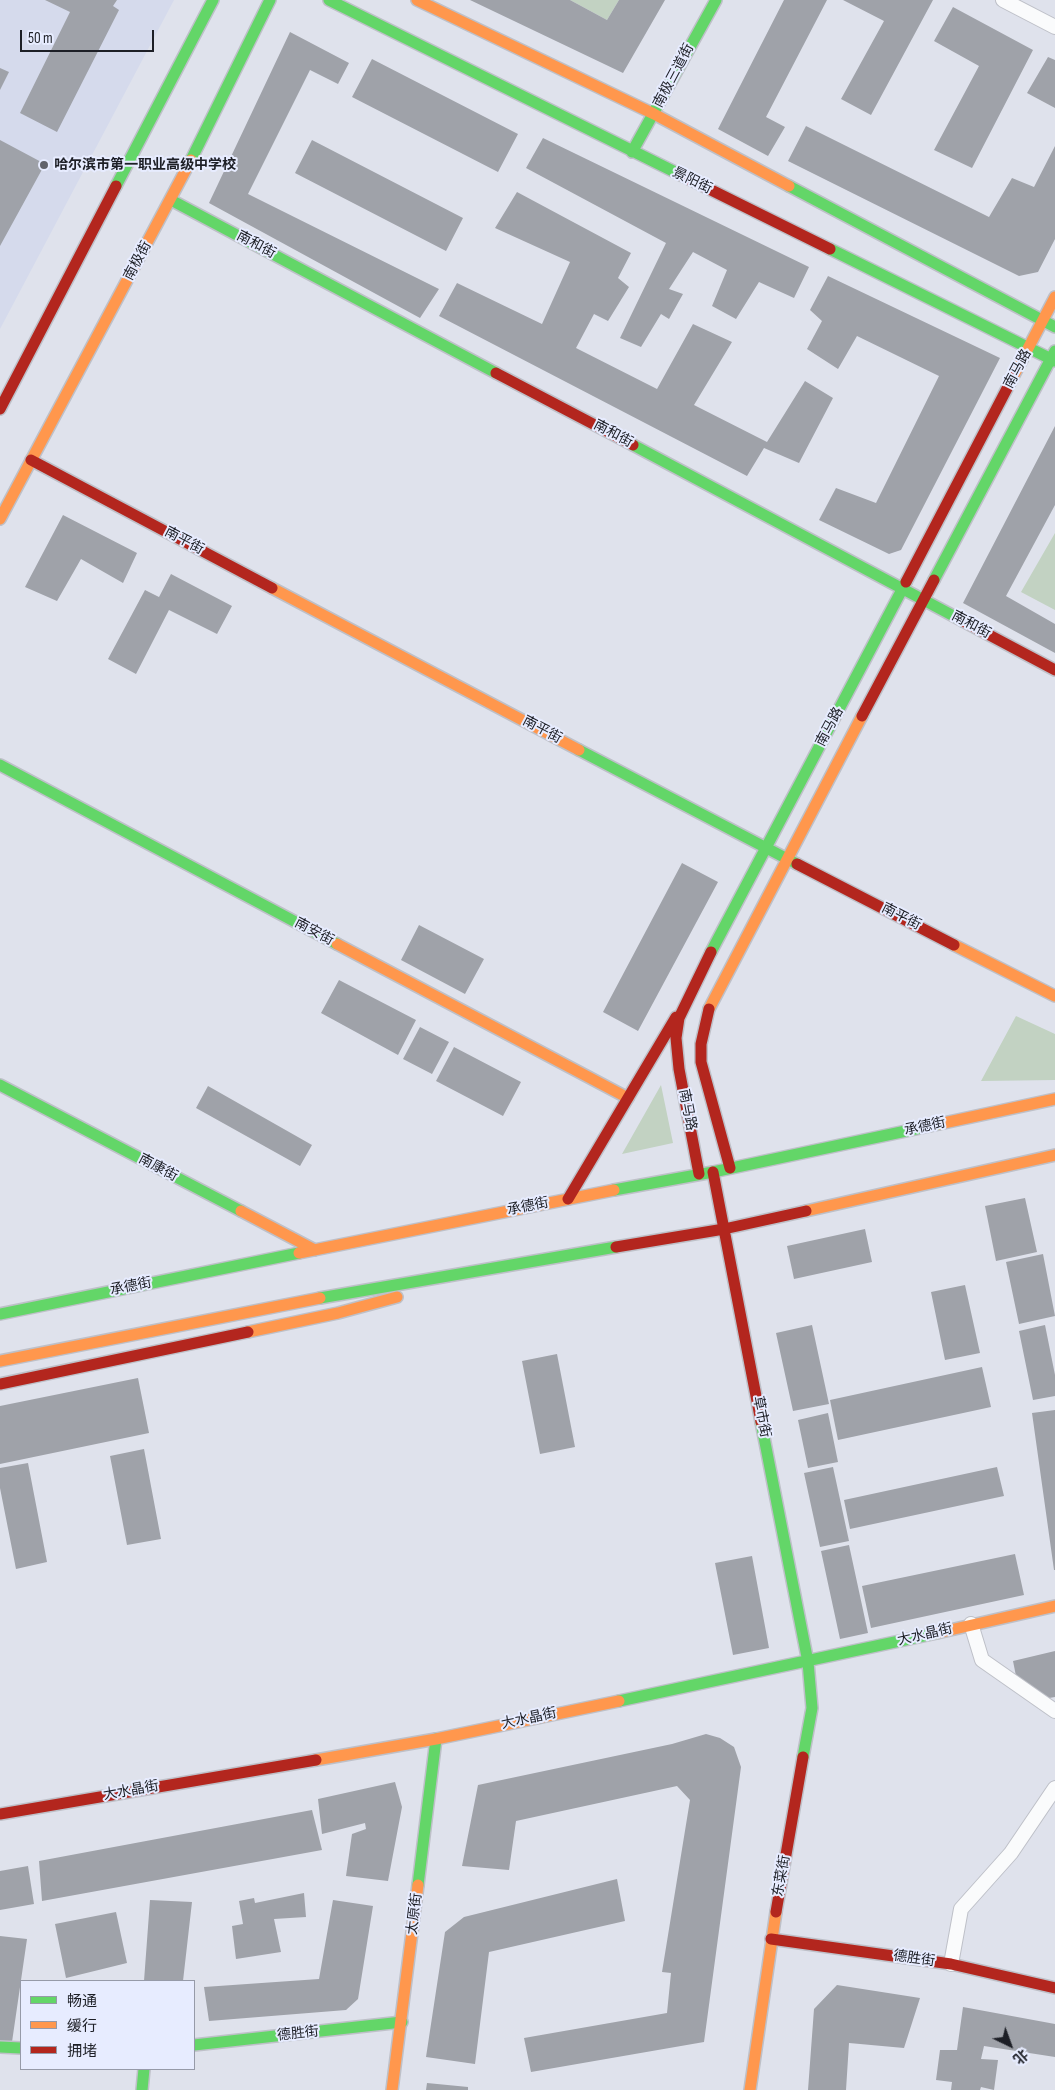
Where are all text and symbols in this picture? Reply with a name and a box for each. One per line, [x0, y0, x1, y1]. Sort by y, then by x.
scale bar [22, 20, 156, 52]
text: 50 m [28, 29, 53, 48]
street label: 南极三道街 [650, 41, 698, 111]
place label: 哈尔滨市第一职业高级中学校 [54, 157, 236, 173]
marker: 哈尔滨市第一职业高级中学校 [38, 159, 50, 171]
street label: 景阳街 [669, 164, 715, 198]
street label: 南和街 [234, 228, 278, 262]
street label: 南极街 [121, 239, 155, 283]
street label: 南马路 [1001, 347, 1035, 391]
street label: 南和街 [591, 417, 635, 451]
street label: 南平街 [162, 524, 206, 558]
street label: 南和街 [949, 608, 993, 642]
street label: 南马路 [813, 705, 847, 749]
street label: 南平街 [520, 713, 564, 747]
street label: 南平街 [878, 900, 924, 934]
street label: 南安街 [292, 915, 336, 949]
street label: 南马路 [675, 1088, 699, 1132]
street label: 承德街 [903, 1114, 947, 1140]
street label: 南康街 [136, 1151, 180, 1185]
street label: 承德街 [506, 1195, 550, 1219]
street label: 承德街 [109, 1275, 153, 1299]
street label: 草市街 [749, 1395, 773, 1439]
street label: 大水晶街 [896, 1621, 954, 1649]
street label: 大水晶街 [500, 1705, 558, 1733]
street label: 大水晶街 [102, 1778, 160, 1804]
street label: 东菜街 [770, 1854, 794, 1898]
street label: 太原街 [404, 1892, 426, 1936]
street label: 德胜街 [892, 1948, 936, 1970]
legend [20, 1980, 195, 2070]
text: 畅通 [67, 1992, 97, 2011]
text: 缓行 [67, 2017, 97, 2036]
north arrow [985, 2020, 1035, 2070]
street label: 德胜街 [276, 2023, 320, 2045]
text: 拥堵 [67, 2042, 97, 2061]
text: 北 [1009, 2046, 1031, 2068]

